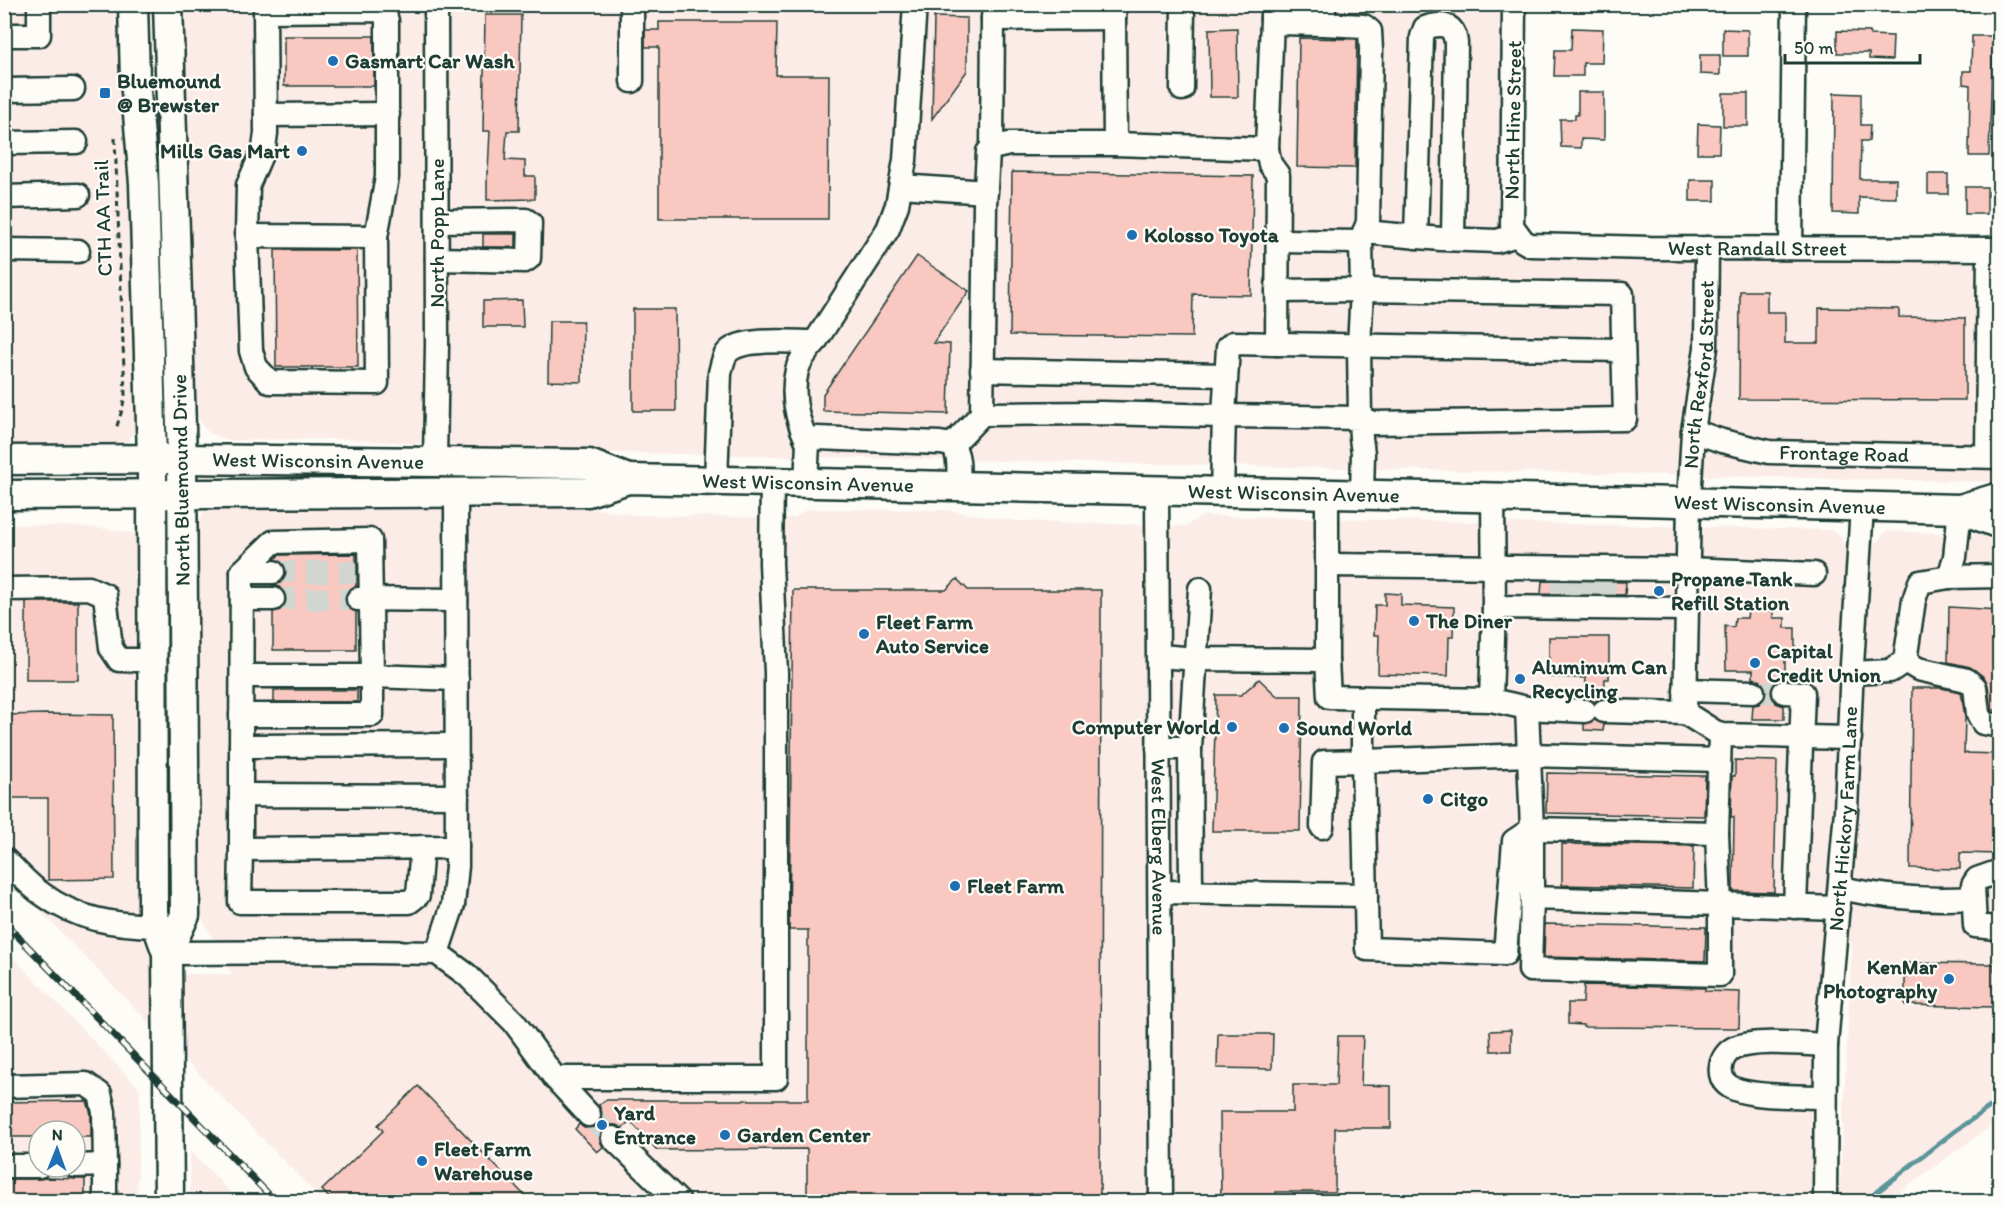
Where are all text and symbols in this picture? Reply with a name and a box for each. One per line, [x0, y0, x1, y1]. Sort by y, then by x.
scale bar [1785, 27, 1920, 65]
text: 50 m [1794, 37, 1834, 59]
street label: North Hine Street [1499, 40, 1526, 200]
place label: Gasmart Car Wash [345, 48, 515, 73]
marker: Gasmart Car Wash [326, 54, 340, 68]
place label: Bluemound @ Brewster [117, 68, 221, 117]
marker: Bluemound @ Brewster [98, 86, 112, 100]
place label: Mills Gas Mart [160, 138, 290, 163]
marker: Mills Gas Mart [295, 144, 309, 158]
street label: North Popp Lane [424, 158, 449, 308]
street label: CTH AA Trail [88, 159, 117, 277]
place label: Kolosso Toyota [1144, 222, 1280, 248]
marker: Kolosso Toyota [1125, 228, 1139, 242]
street label: West Randall Street [1668, 235, 1847, 261]
street label: North Rexford Street [1678, 280, 1719, 470]
street label: North Bluemound Drive [166, 374, 195, 586]
street label: Frontage Road [1779, 439, 1909, 467]
street label: West Wisconsin Avenue [212, 446, 424, 474]
street label: West Wisconsin Avenue [702, 468, 914, 497]
street label: West Wisconsin Avenue [1188, 478, 1400, 507]
street label: West Wisconsin Avenue [1673, 489, 1886, 519]
place label: Propane Tank Refill Station [1671, 566, 1793, 615]
marker: Propane Tank Refill Station [1652, 584, 1666, 598]
place label: The Diner [1425, 608, 1513, 633]
place label: Fleet Farm Auto Service [875, 609, 989, 658]
marker: The Diner [1407, 614, 1421, 628]
marker: Fleet Farm Auto Service [857, 627, 871, 641]
place label: Capital Credit Union [1767, 638, 1882, 687]
place label: Aluminum Can Recycling [1531, 654, 1668, 704]
marker: Capital Credit Union [1748, 656, 1762, 670]
marker: Aluminum Can Recycling [1513, 672, 1527, 686]
street label: North Hickory Farm Lane [1823, 706, 1862, 932]
place label: Computer World [1072, 714, 1220, 740]
place label: Sound World [1296, 715, 1413, 740]
marker: Computer World [1225, 720, 1239, 734]
marker: Sound World [1277, 721, 1291, 735]
street label: West Elberg Avenue [1147, 758, 1173, 936]
place label: Citgo [1440, 786, 1488, 812]
marker: Citgo [1421, 792, 1435, 806]
place label: Fleet Farm [967, 873, 1064, 898]
marker: Fleet Farm [948, 879, 962, 893]
place label: KenMar Photography [1823, 954, 1938, 1004]
marker: KenMar Photography [1942, 972, 1956, 986]
place label: Yard Entrance [613, 1100, 696, 1149]
marker: Yard Entrance [595, 1118, 609, 1132]
north arrow [27, 1119, 87, 1179]
place label: Garden Center [737, 1122, 871, 1147]
text: N [52, 1125, 63, 1144]
marker: Garden Center [718, 1128, 732, 1142]
place label: Fleet Farm Warehouse [434, 1136, 533, 1185]
marker: Fleet Farm Warehouse [415, 1154, 429, 1168]

